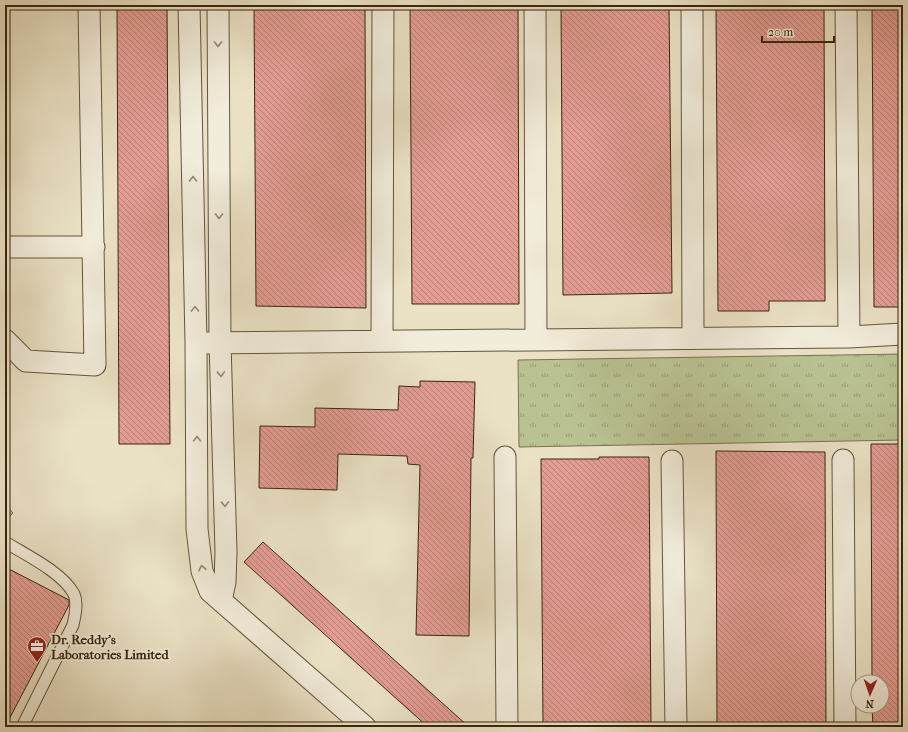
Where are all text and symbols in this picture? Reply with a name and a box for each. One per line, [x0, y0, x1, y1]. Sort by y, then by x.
scale bar [762, 18, 834, 44]
text: 20 m [768, 25, 793, 39]
one-way arrow [214, 41, 222, 47]
one-way arrow [189, 176, 197, 182]
one-way arrow [215, 213, 223, 219]
one-way arrow [191, 306, 200, 312]
one-way arrow [217, 371, 225, 377]
one-way arrow [193, 436, 201, 442]
one-way arrow [220, 501, 229, 507]
one-way arrow [199, 565, 207, 571]
place label: Dr. Reddy's Laboratories Limited [51, 632, 169, 662]
office icon: Dr. Reddy's Laboratories Limited [26, 635, 48, 663]
north arrow [850, 674, 890, 714]
text: N [865, 697, 874, 710]

